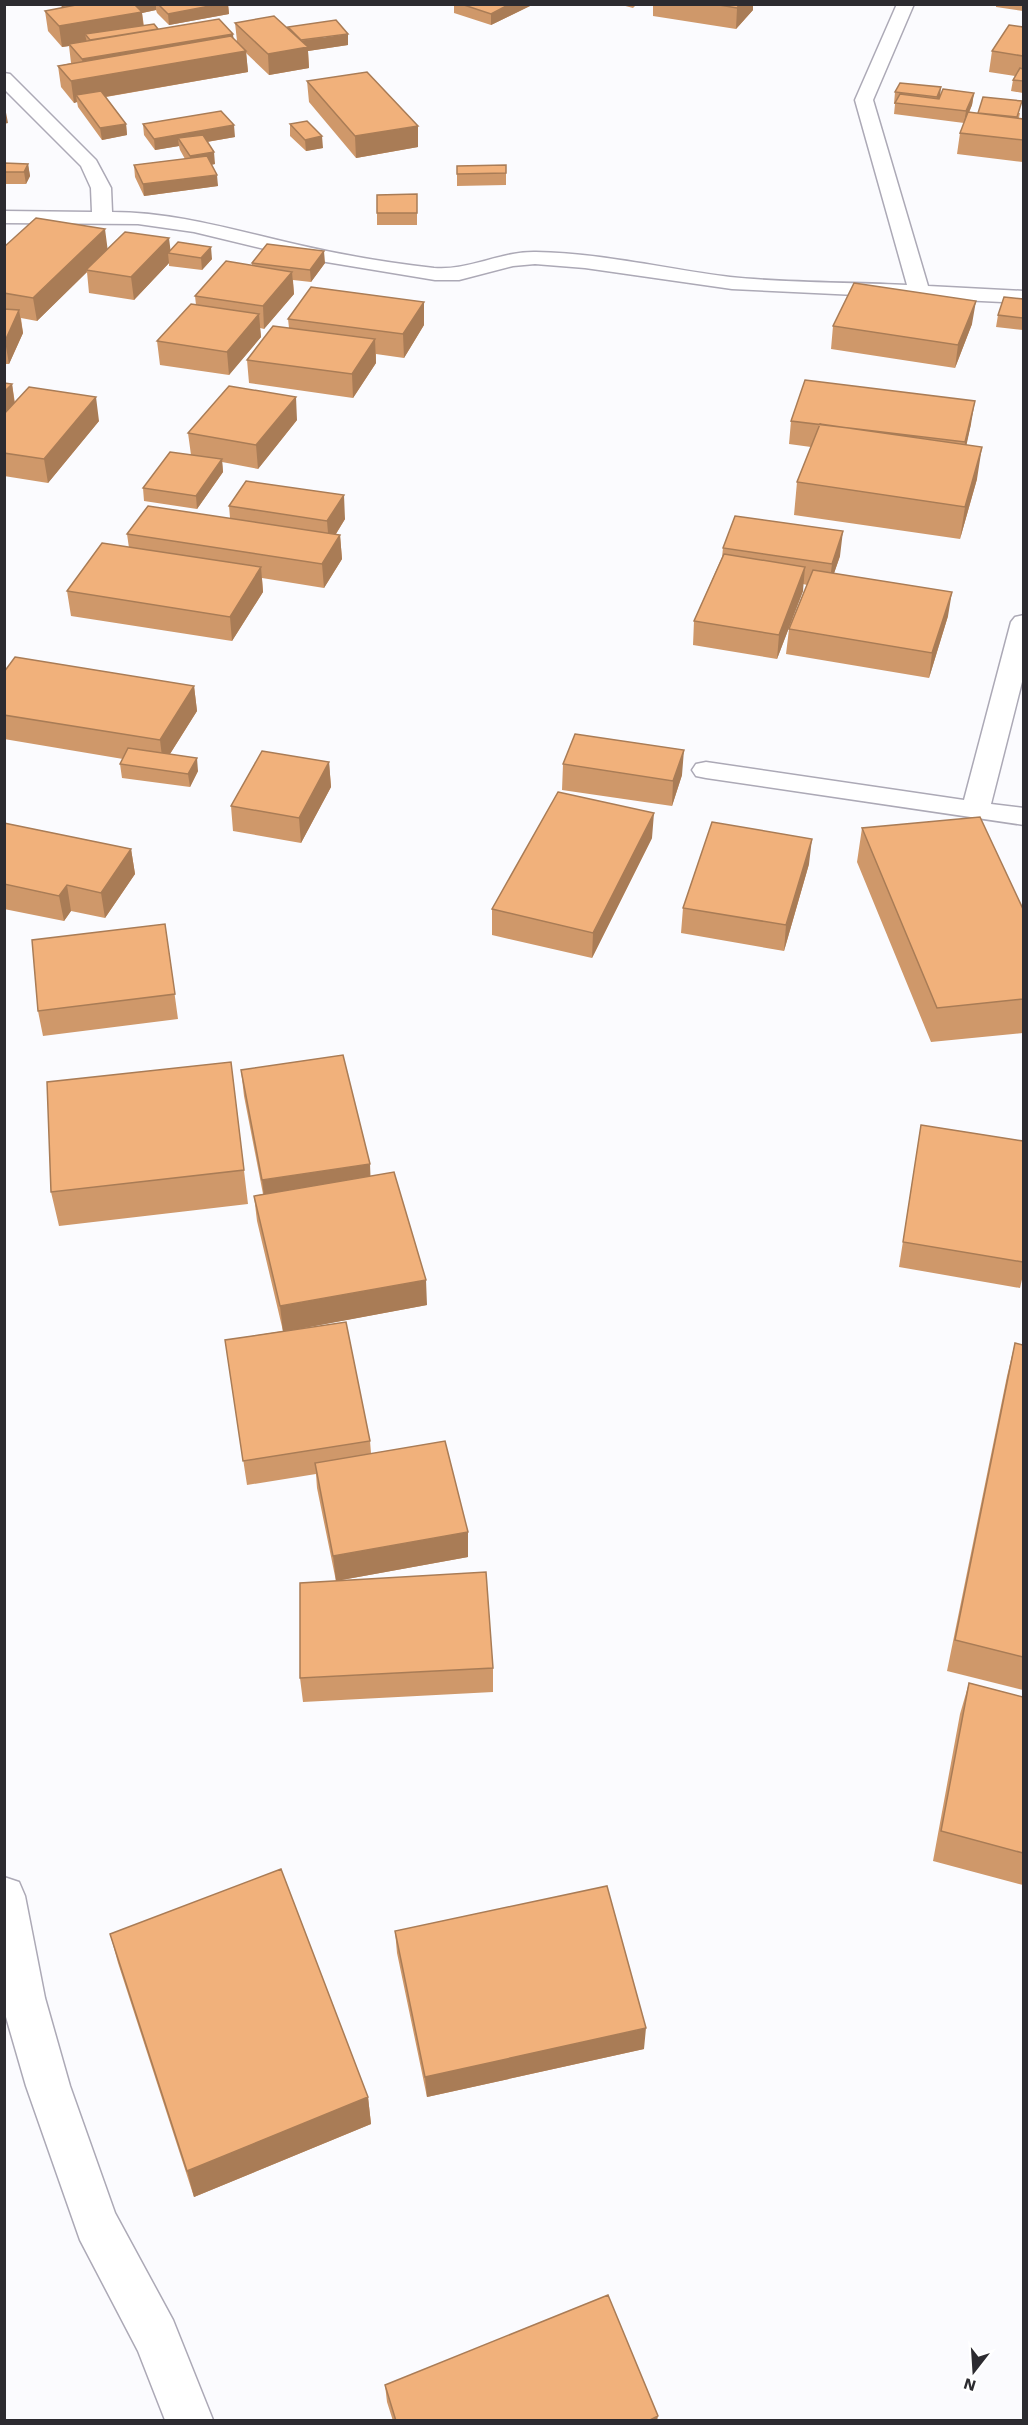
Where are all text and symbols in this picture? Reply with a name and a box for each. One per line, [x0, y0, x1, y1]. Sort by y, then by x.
north arrow [944, 2341, 1004, 2401]
text: N [961, 2374, 978, 2396]

